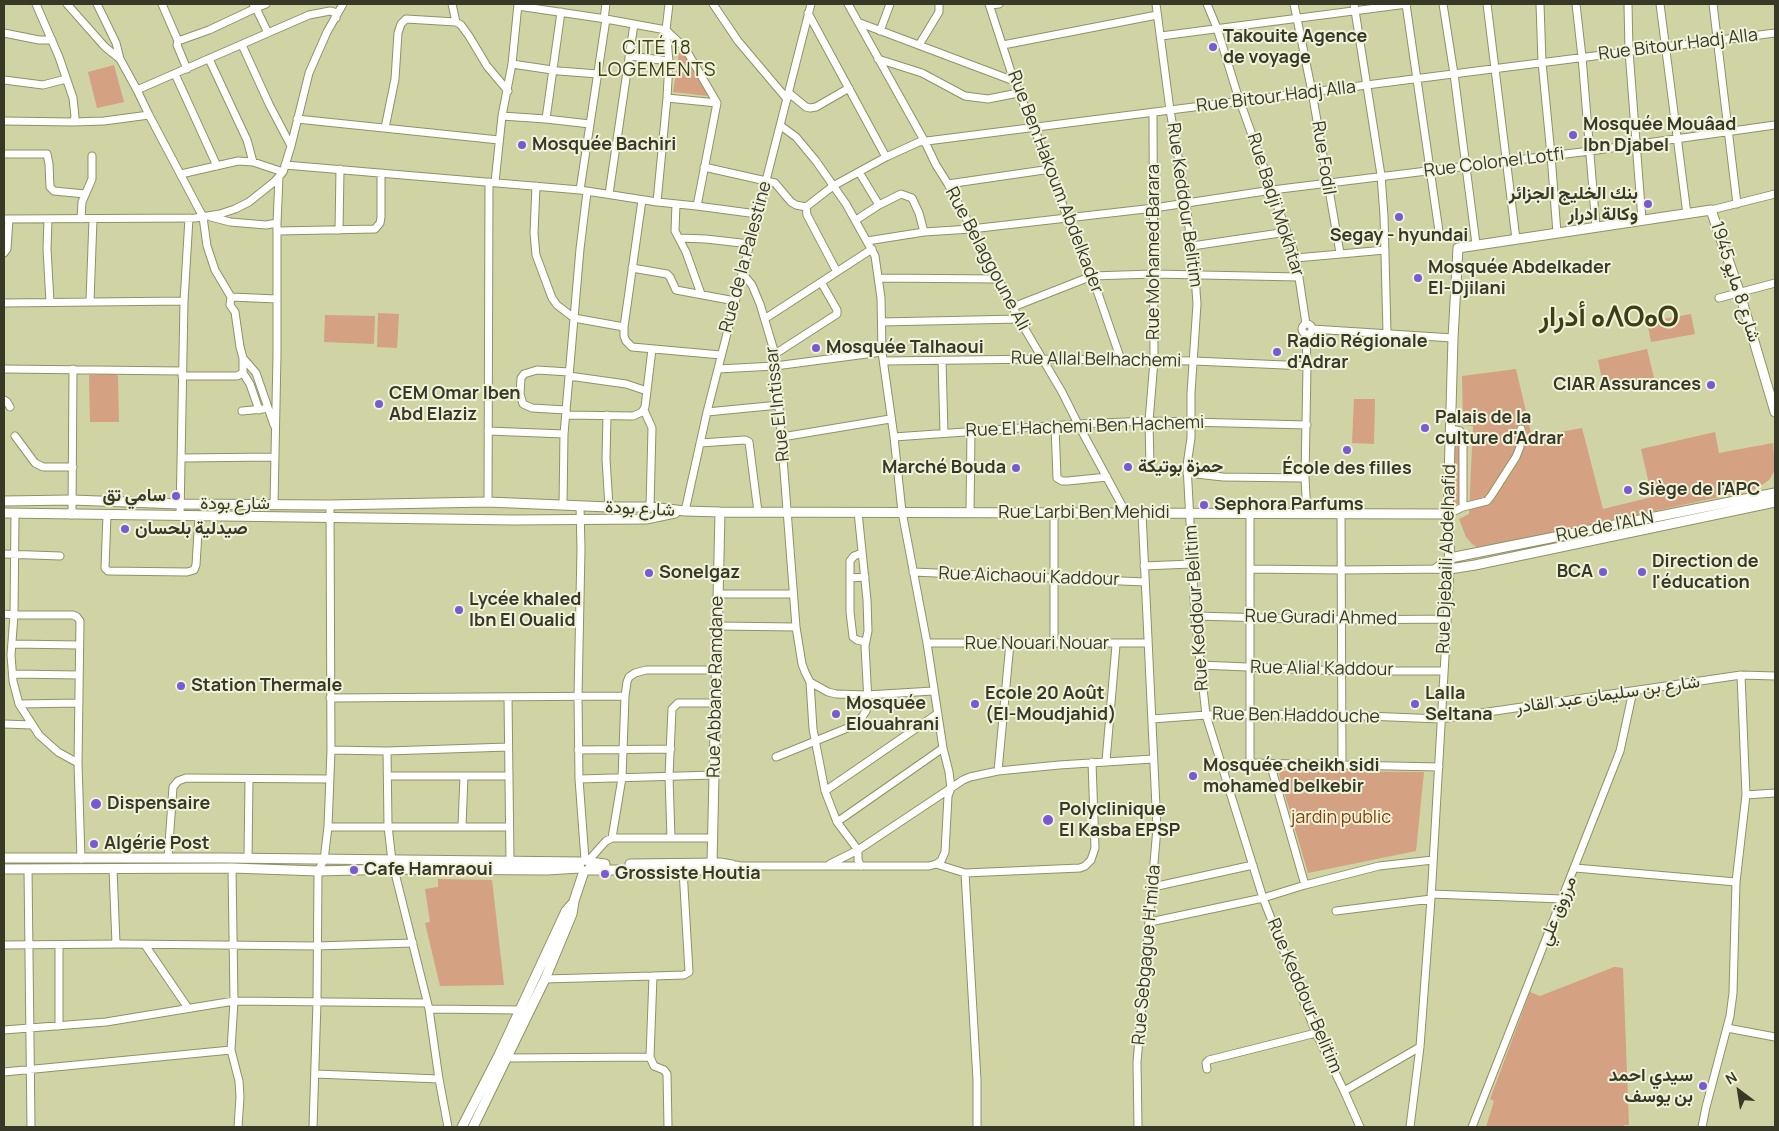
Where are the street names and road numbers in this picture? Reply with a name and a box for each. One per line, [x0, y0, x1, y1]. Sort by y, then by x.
street label: Rue Bitour Hadj Alla [1597, 24, 1759, 66]
street label: Rue Ben Hakoum Abdelkader [1002, 67, 1108, 297]
street label: Rue Bitour Hadj Alla [1195, 76, 1357, 118]
street label: Rue Fodil [1306, 119, 1340, 197]
street label: Rue Keddour Belitim [1162, 121, 1206, 289]
street label: Rue Badji Mokhtar [1242, 131, 1308, 279]
street label: Rue Colonel Lotfi [1423, 144, 1565, 182]
street label: Rue Mohamed Barara [1143, 164, 1165, 340]
street label: Rue de la Palestine [715, 179, 777, 335]
street label: Rue Belaggoune Ali [940, 184, 1034, 334]
street label: شارع 8 مايو 1945 [1705, 219, 1765, 345]
street label: Rue El Intissar [761, 345, 795, 463]
street label: Rue Allal Belhachemi [1011, 348, 1181, 372]
street label: Rue El Hachemi Ben Hachemi [965, 412, 1205, 442]
street label: Rue Djebaili Abdelhafid [1433, 464, 1461, 654]
street label: شارع بودة [200, 493, 270, 515]
street label: شارع بودة [604, 496, 676, 522]
street label: Rue Larbi Ben Mehidi [998, 502, 1170, 524]
street label: Rue de l'ALN [1554, 507, 1656, 547]
street label: Rue Keddour Belitim [1180, 524, 1214, 692]
street label: Rue Aichaoui Kaddour [938, 563, 1120, 591]
street label: Rue Abbane Ramdane [704, 596, 728, 778]
street label: Rue Guradi Ahmed [1245, 606, 1397, 630]
street label: Rue Nouari Nouar [965, 633, 1109, 655]
street label: Rue Alial Kaddour [1250, 657, 1394, 681]
street label: شارع بن سليمان عبد القادر [1515, 671, 1701, 719]
street label: Rue Ben Haddouche [1212, 704, 1380, 728]
street label: Rue Sebgague H'mida [1128, 864, 1166, 1046]
street label: مرزوق علي [1534, 873, 1582, 949]
street label: Rue Keddour Belitim [1262, 915, 1346, 1077]

